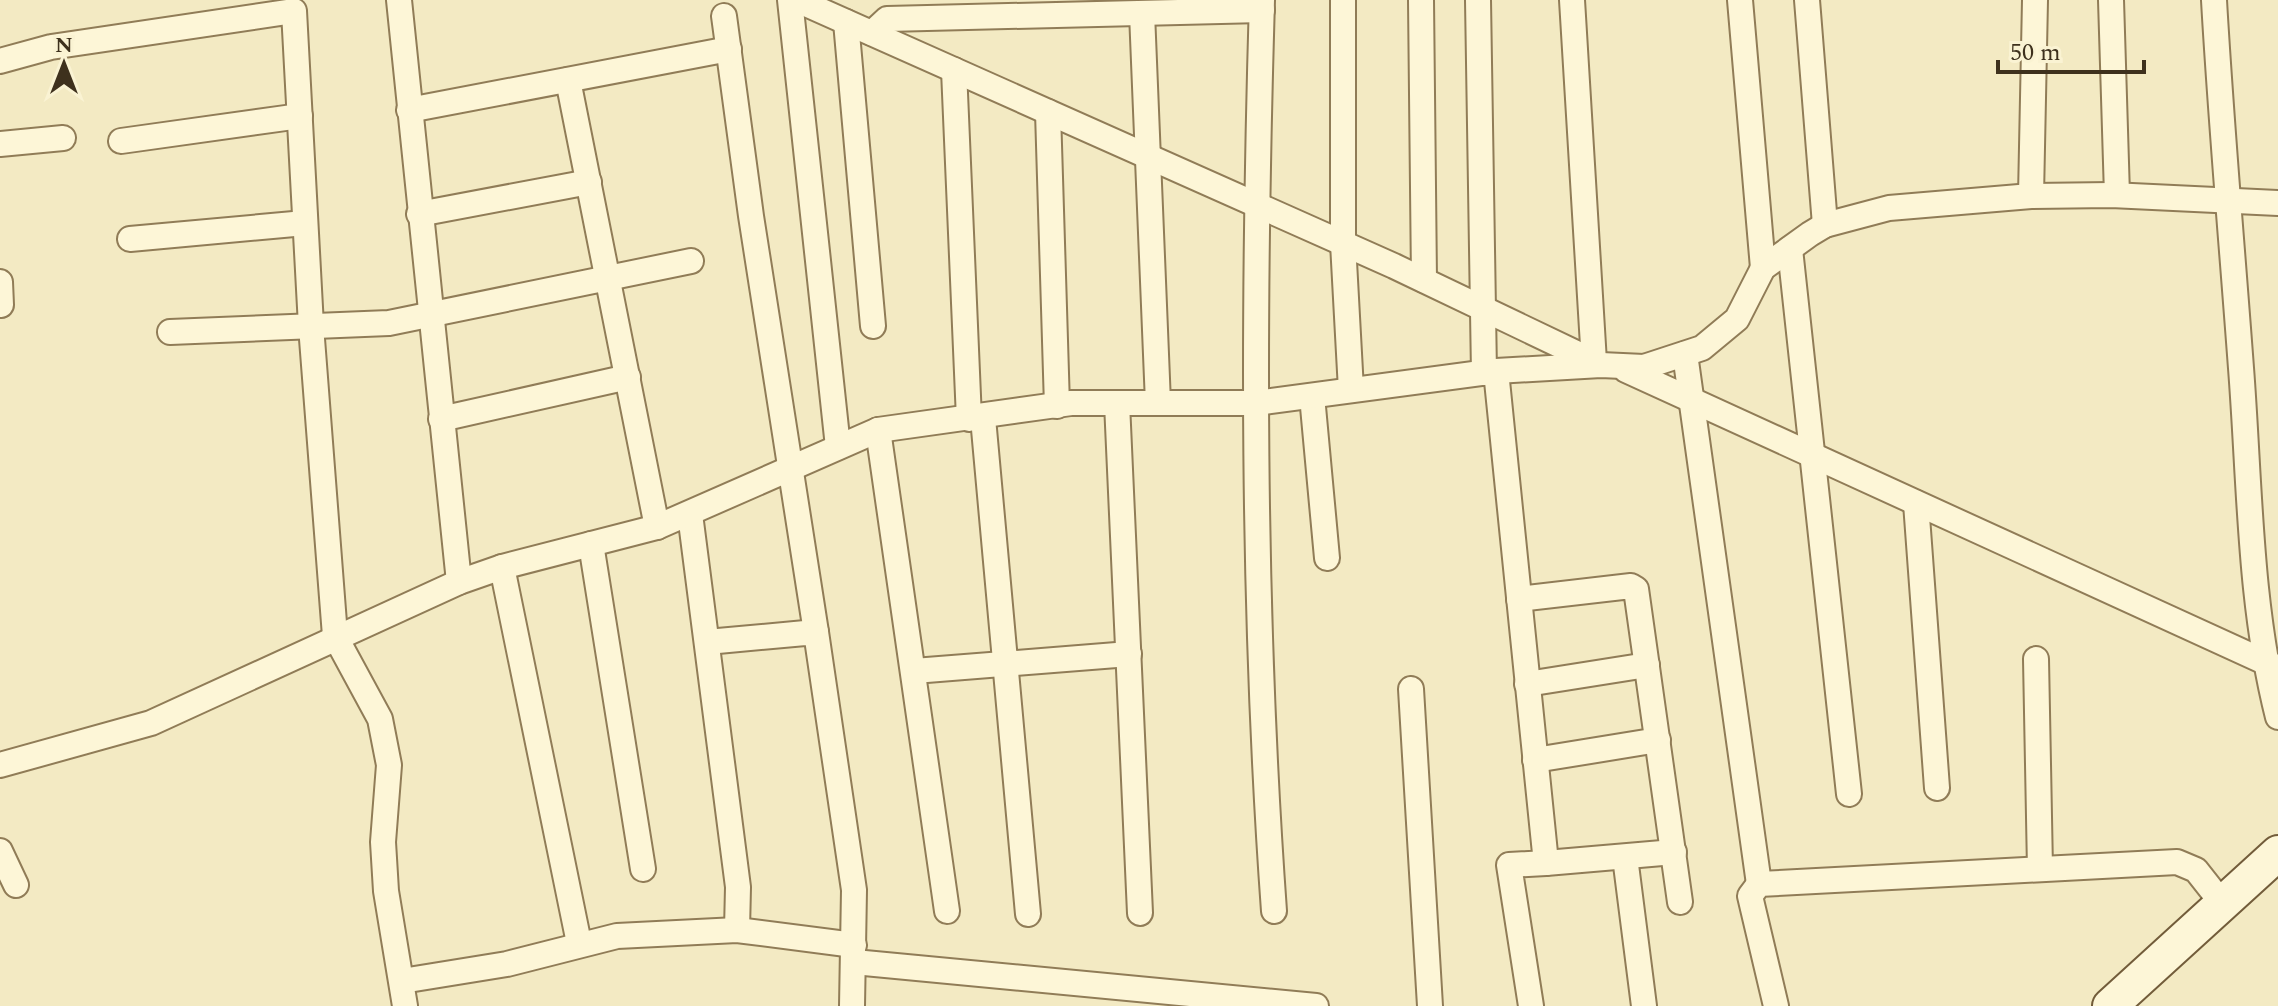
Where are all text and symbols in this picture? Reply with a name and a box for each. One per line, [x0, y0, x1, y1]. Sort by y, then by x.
north arrow [24, 24, 104, 104]
scale bar [1998, 24, 2144, 74]
text: N [55, 29, 73, 62]
text: 50 m [2010, 35, 2061, 71]

